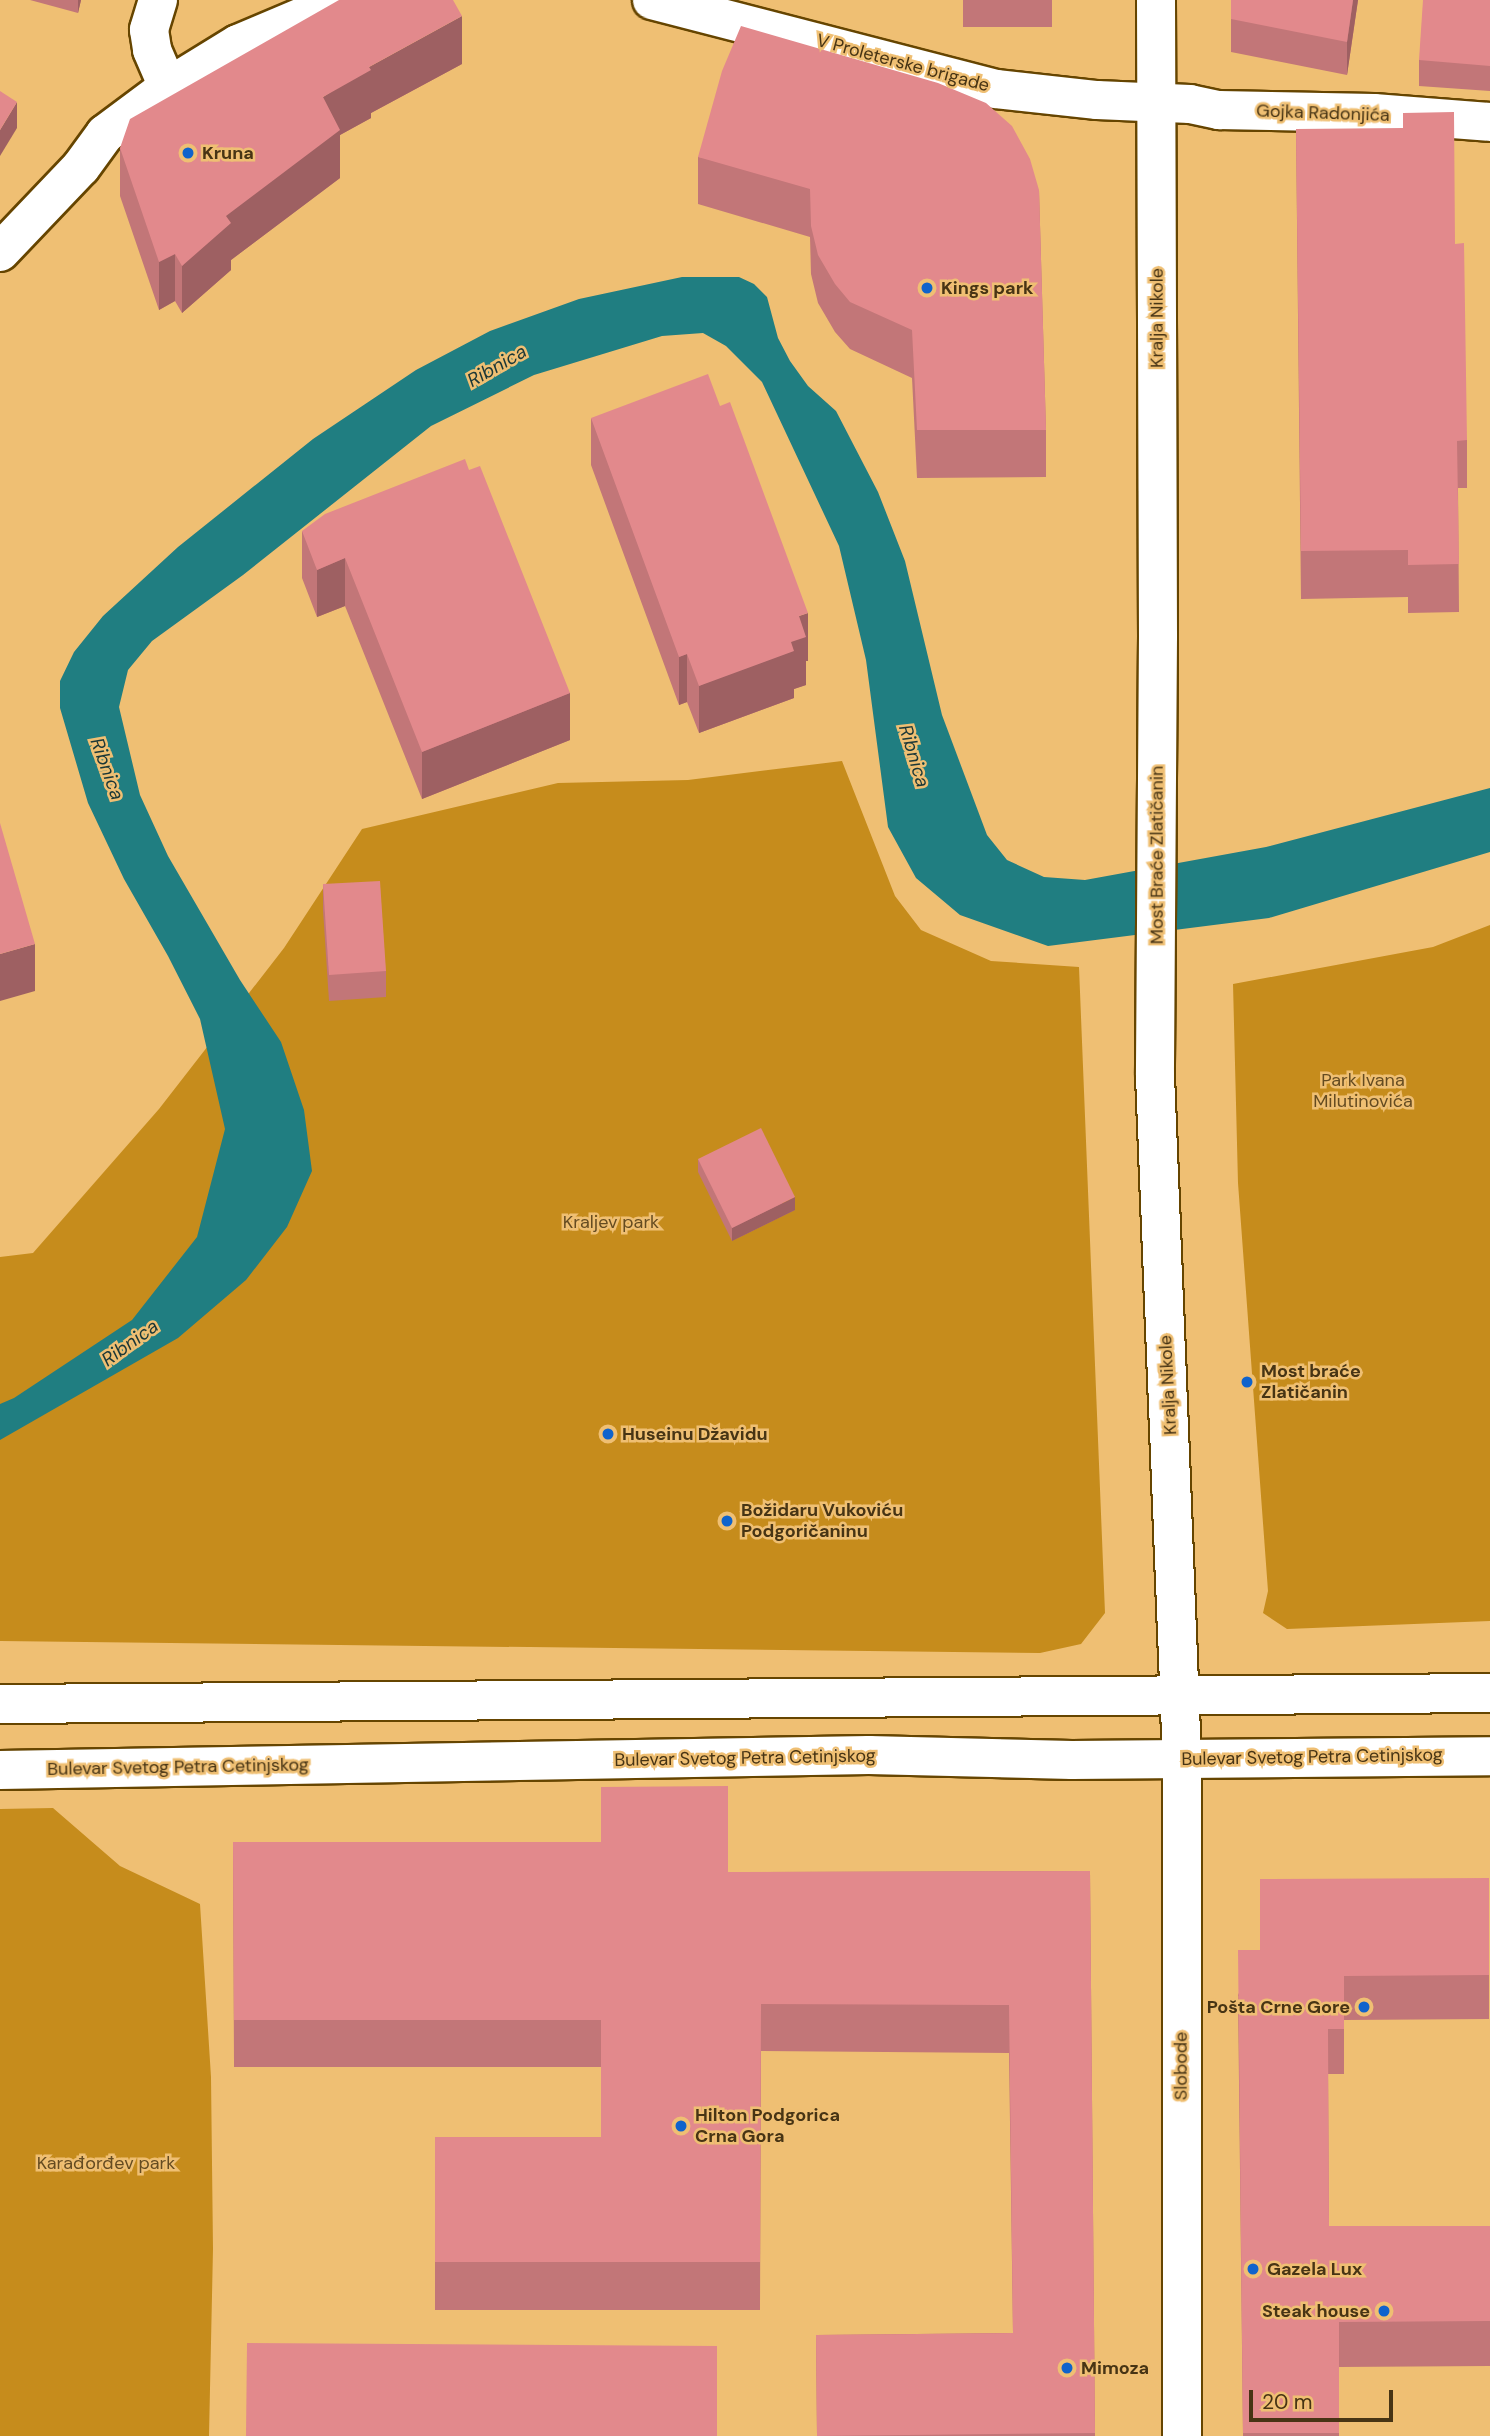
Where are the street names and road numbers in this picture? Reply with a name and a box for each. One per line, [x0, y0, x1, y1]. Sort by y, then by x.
street label: V Proleterske brigade [814, 30, 992, 96]
street label: Gojka Radonjića [1256, 100, 1390, 126]
street label: Kralja Nikole [1146, 268, 1168, 368]
street label: Most Braće Zlatičanin [1146, 766, 1168, 944]
street label: Kralja Nikole [1155, 1334, 1181, 1436]
street label: Bulevar Svetog Petra Cetinjskog [1181, 1744, 1443, 1770]
street label: Bulevar Svetog Petra Cetinjskog [614, 1745, 876, 1771]
street label: Bulevar Svetog Petra Cetinjskog [47, 1754, 309, 1780]
street label: Slobode [1170, 2032, 1192, 2100]

